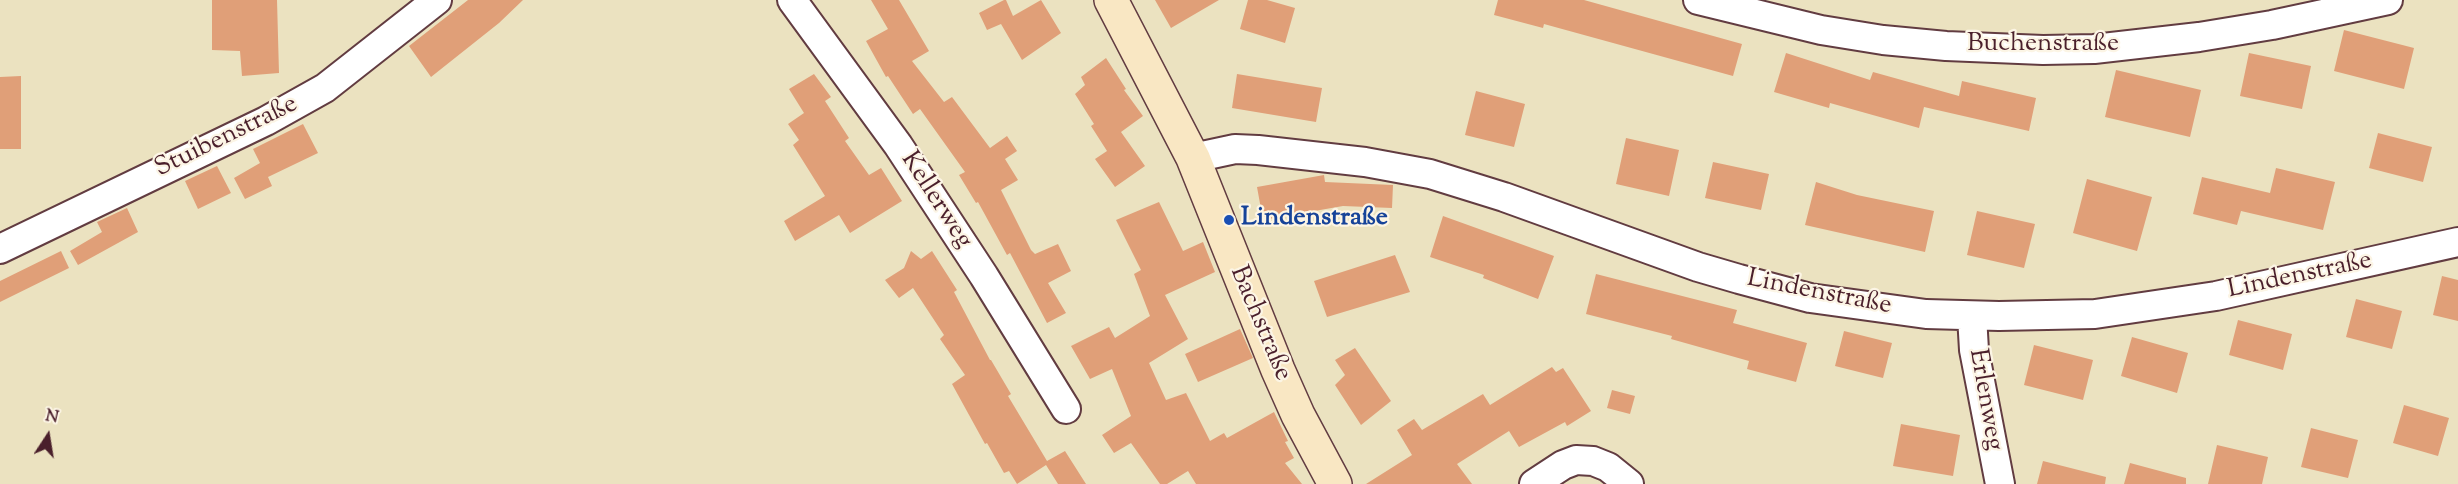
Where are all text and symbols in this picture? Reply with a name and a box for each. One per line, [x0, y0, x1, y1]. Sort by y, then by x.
street label: Buchenstraße [1967, 30, 2119, 62]
street label: Stuibenstraße [151, 90, 303, 186]
street label: Kellerweg [892, 147, 978, 255]
place label: Lindenstraße [1241, 204, 1388, 236]
marker: Lindenstraße [1222, 213, 1236, 227]
street label: Lindenstraße [2225, 246, 2375, 308]
street label: Bachstraße [1221, 262, 1297, 386]
street label: Lindenstraße [1744, 265, 1894, 323]
street label: Erlenweg [1960, 347, 2008, 453]
text: N [43, 405, 60, 430]
north arrow [18, 406, 78, 466]

